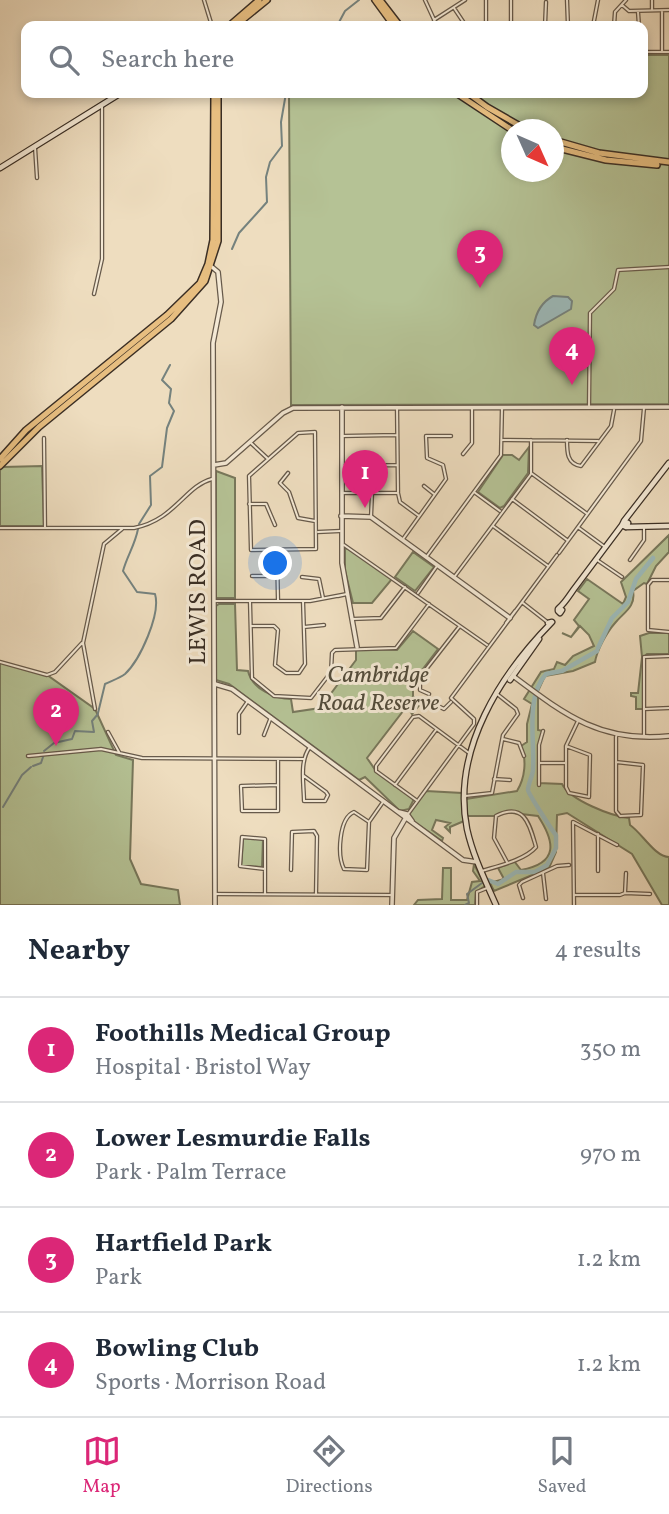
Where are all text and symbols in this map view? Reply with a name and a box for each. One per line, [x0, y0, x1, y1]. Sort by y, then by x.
search box [21, 21, 648, 98]
icon: search [45, 41, 83, 79]
text: Search here [101, 42, 234, 78]
north arrow [501, 119, 564, 182]
pin: 3 [457, 230, 503, 288]
pin: 4 [549, 327, 595, 385]
pin: 1 [342, 450, 388, 508]
street label: LEWIS ROAD [182, 519, 216, 665]
your location [258, 546, 292, 580]
park label: Cambridge Road Reserve [317, 659, 440, 721]
pin: 2 [33, 688, 79, 746]
text: Nearby [28, 930, 130, 972]
text: 4 results [555, 935, 641, 967]
text: Foothills Medical Group [95, 1016, 391, 1052]
text: 1 [46, 1034, 56, 1066]
text: 350 m [580, 1034, 641, 1066]
text: Hospital · Bristol Way [95, 1052, 311, 1084]
text: Lower Lesmurdie Falls [95, 1121, 371, 1157]
text: 2 [45, 1139, 57, 1171]
text: 970 m [580, 1139, 641, 1171]
text: Park · Palm Terrace [95, 1157, 286, 1189]
text: Hartfield Park [95, 1226, 272, 1262]
text: 3 [45, 1244, 57, 1276]
text: 1.2 km [577, 1244, 641, 1276]
text: Park [95, 1262, 142, 1294]
text: Bowling Club [95, 1331, 259, 1367]
text: 4 [44, 1349, 58, 1381]
text: 1.2 km [577, 1349, 641, 1381]
text: Sports · Morrison Road [95, 1367, 326, 1399]
tab: Map [82, 1432, 121, 1500]
tab: Directions [286, 1432, 373, 1500]
tab: Saved [538, 1432, 586, 1500]

